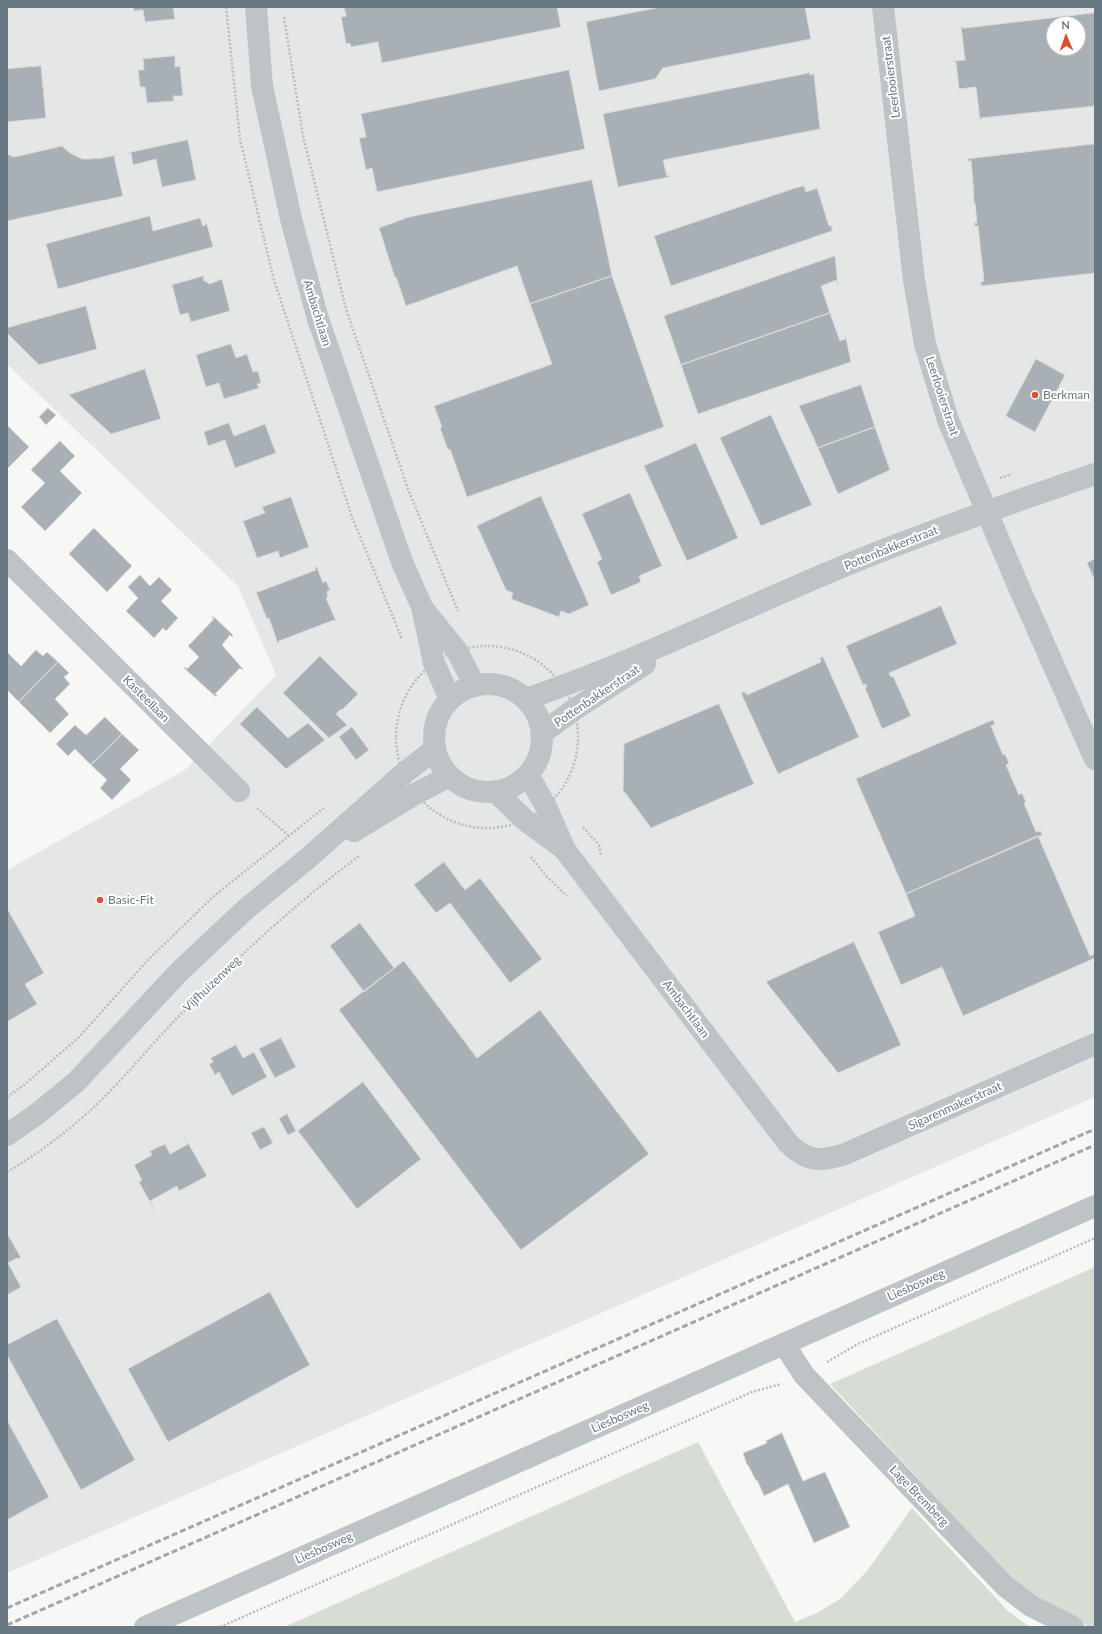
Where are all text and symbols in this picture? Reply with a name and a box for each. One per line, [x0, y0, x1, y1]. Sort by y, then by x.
north arrow [1046, 16, 1086, 56]
text: N [1061, 18, 1070, 31]
street label: Leerlooierstraat [879, 35, 903, 119]
street label: Ambachtlaan [300, 278, 334, 348]
street label: Leerlooierstraat [922, 354, 962, 438]
place label: Berkman [1043, 388, 1090, 402]
marker: Berkman [1030, 390, 1040, 400]
street label: Pottenbakkerstraat [842, 523, 940, 573]
street label: Pottenbakkerstraat [552, 662, 642, 730]
street label: Kasteellaan [120, 673, 172, 725]
place label: Basic-Fit [108, 893, 154, 907]
marker: Basic-Fit [95, 895, 105, 905]
street label: Vijfhuizenweg [180, 953, 244, 1015]
street label: Ambachtlaan [660, 977, 712, 1041]
street label: Sigarenmakerstraat [906, 1079, 1004, 1133]
street label: Liesbosweg [885, 1266, 947, 1304]
street label: Liesbosweg [589, 1398, 651, 1436]
street label: Lage Bremberg [886, 1463, 952, 1529]
street label: Liesbosweg [293, 1529, 355, 1567]

